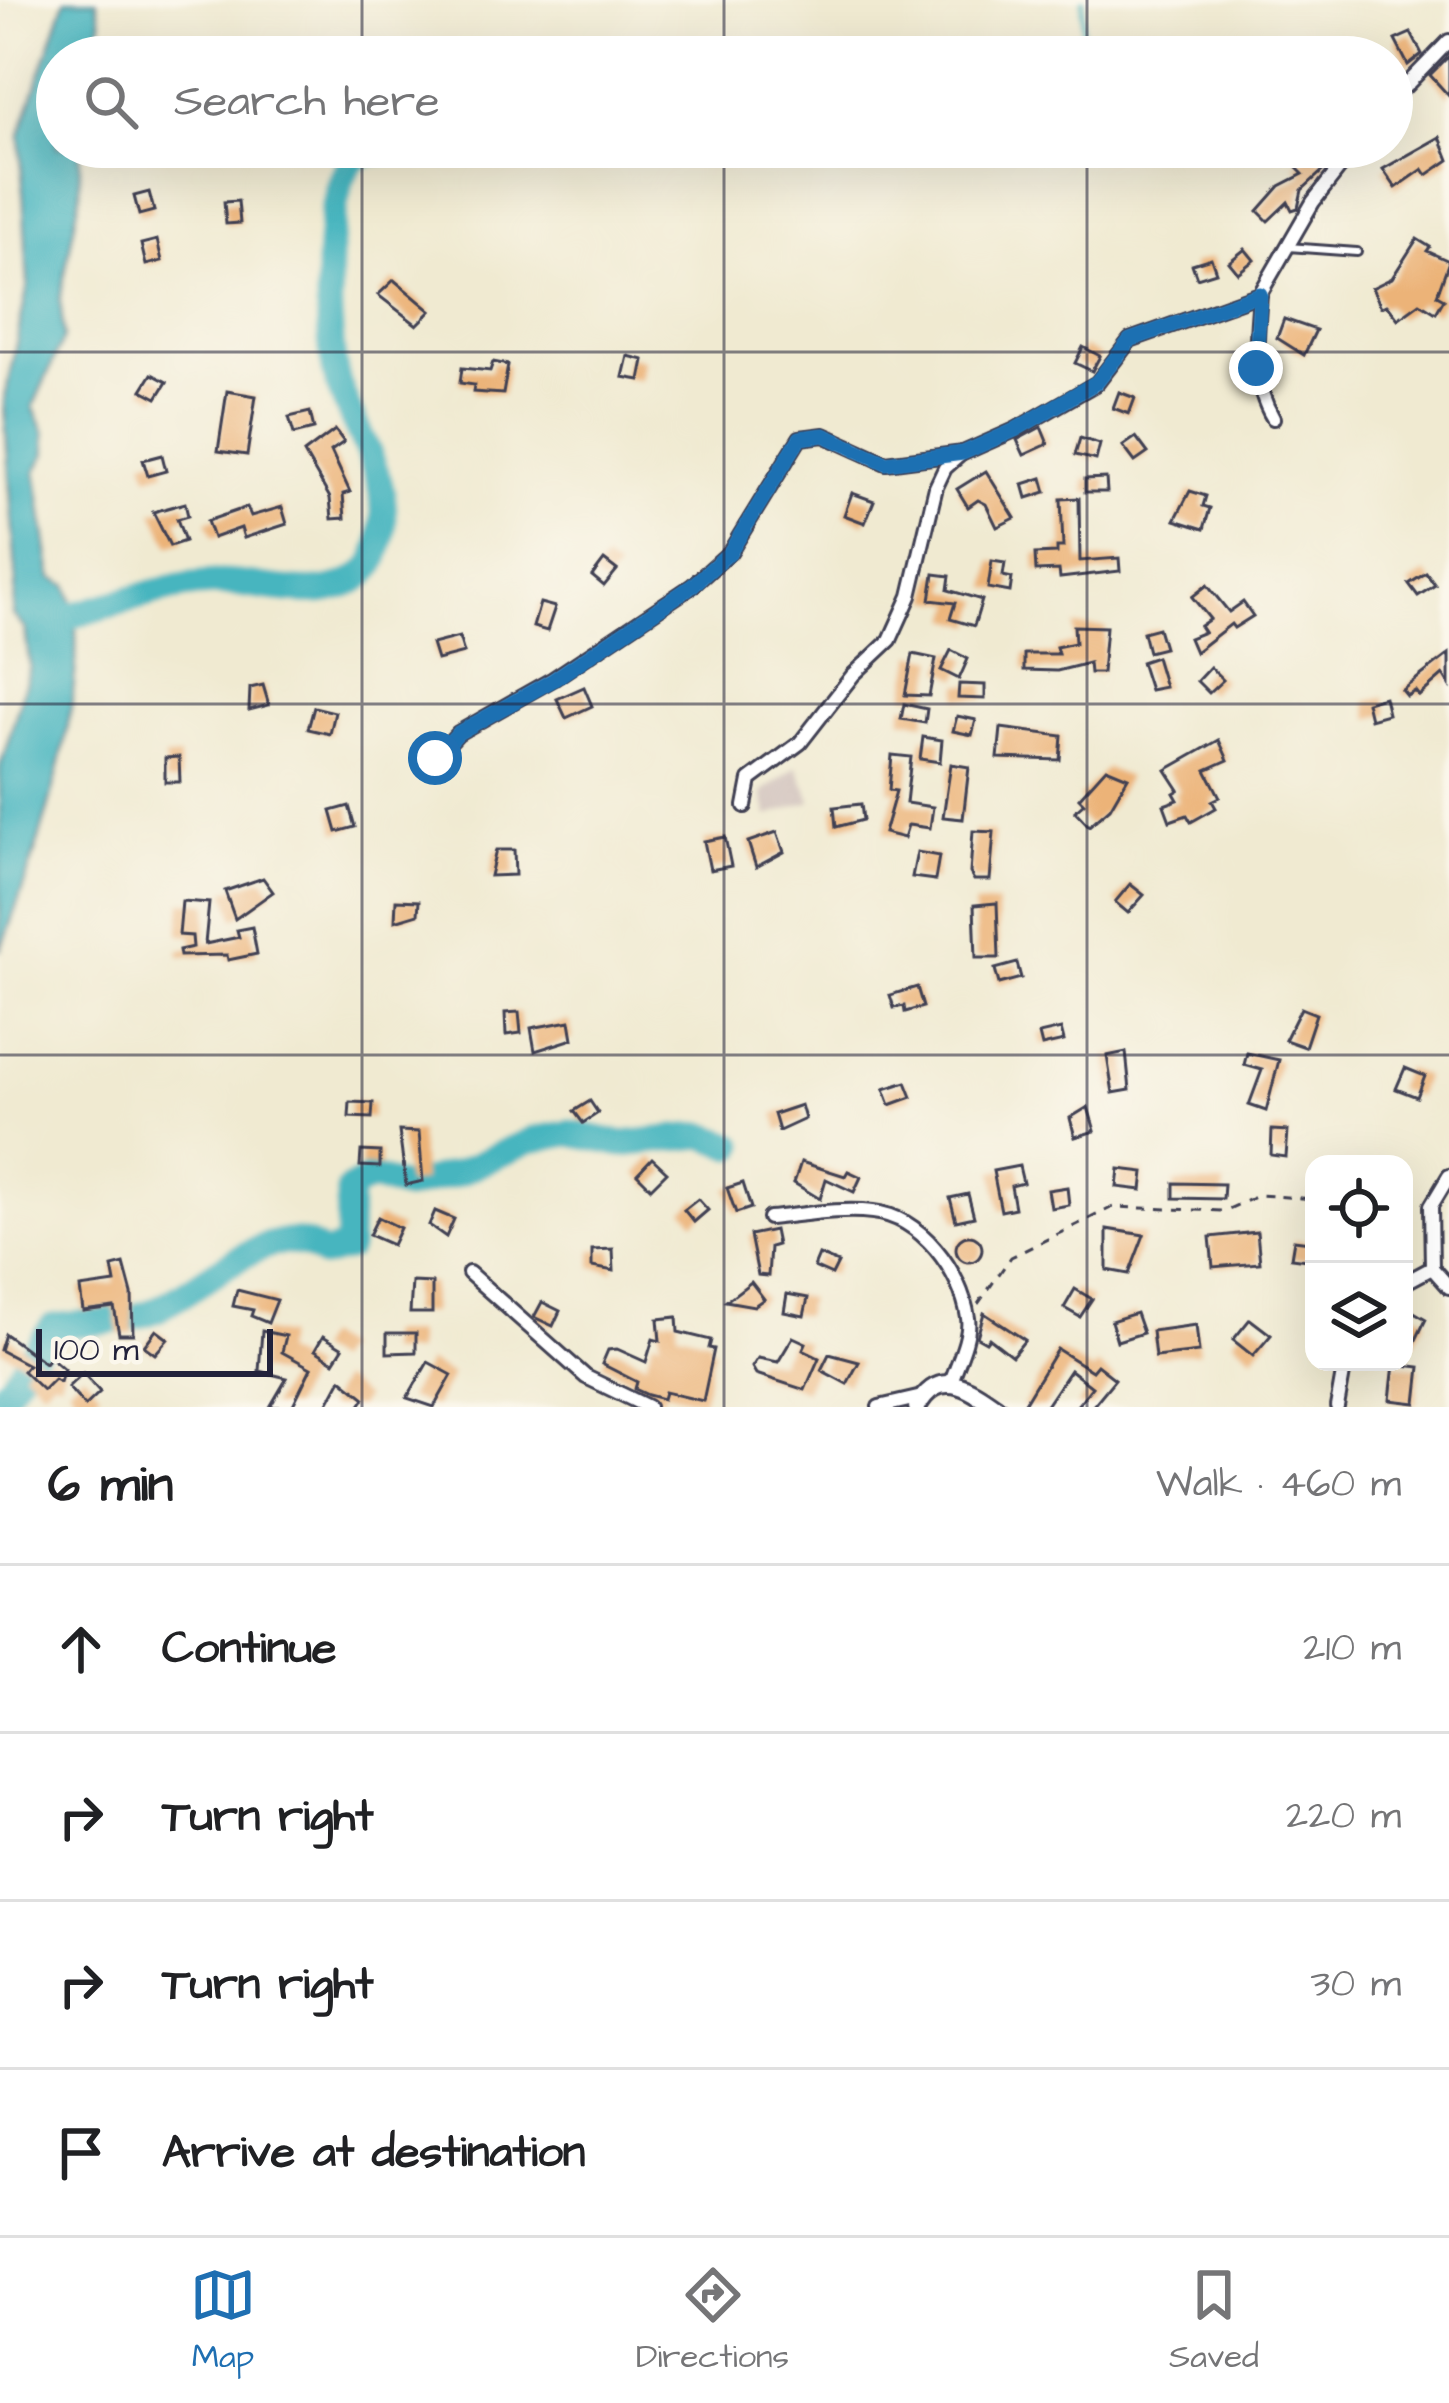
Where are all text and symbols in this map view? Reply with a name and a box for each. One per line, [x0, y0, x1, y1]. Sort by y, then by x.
search box [36, 36, 1413, 168]
icon: search [78, 69, 144, 135]
text: Search here [174, 71, 440, 133]
route end [1229, 341, 1283, 395]
route start [408, 731, 462, 785]
map controls [1305, 1155, 1413, 1371]
button: locate [1305, 1155, 1413, 1263]
button: layers [1305, 1263, 1413, 1371]
scale bar [36, 1323, 273, 1376]
text: 100 m [54, 1327, 139, 1373]
text: 6 min [48, 1450, 173, 1521]
text: Walk · 460 m [1156, 1458, 1401, 1512]
icon: ahead [48, 1616, 114, 1682]
text: Continue [162, 1618, 336, 1680]
text: 210 m [1303, 1622, 1401, 1676]
icon: right [48, 1784, 114, 1850]
text: Turn right [162, 1786, 374, 1848]
text: 220 m [1286, 1790, 1401, 1844]
icon: right [48, 1952, 114, 2018]
text: Turn right [162, 1954, 374, 2016]
text: 30 m [1311, 1958, 1401, 2012]
icon: arrive [48, 2120, 114, 2186]
text: Arrive at destination [162, 2122, 585, 2184]
tab: Map [190, 2262, 256, 2380]
tab: Directions [636, 2262, 789, 2380]
tab: Saved [1169, 2262, 1259, 2380]

